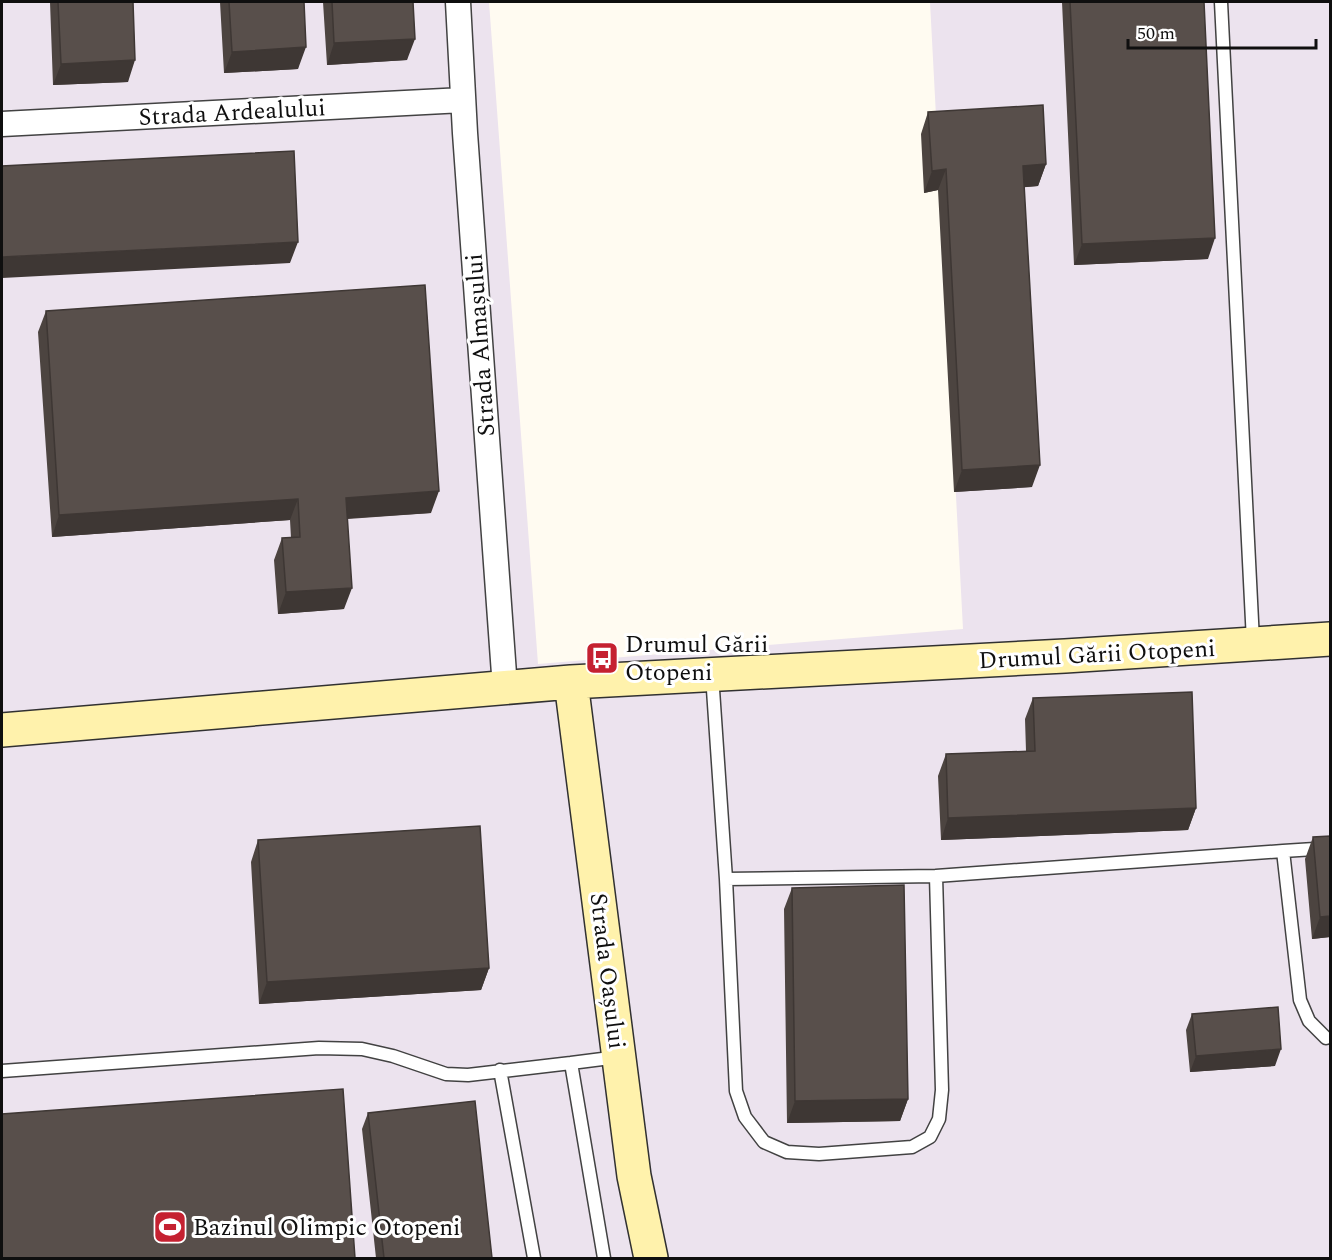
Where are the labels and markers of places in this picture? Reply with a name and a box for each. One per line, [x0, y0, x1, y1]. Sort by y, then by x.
place label: Drumul Gării Otopeni [625, 627, 768, 691]
bus stop icon: Drumul Gării Otopeni [584, 640, 620, 676]
sports icon: Bazinul Olimpic Otopeni [152, 1209, 188, 1245]
place label: Bazinul Olimpic Otopeni [193, 1210, 461, 1246]

